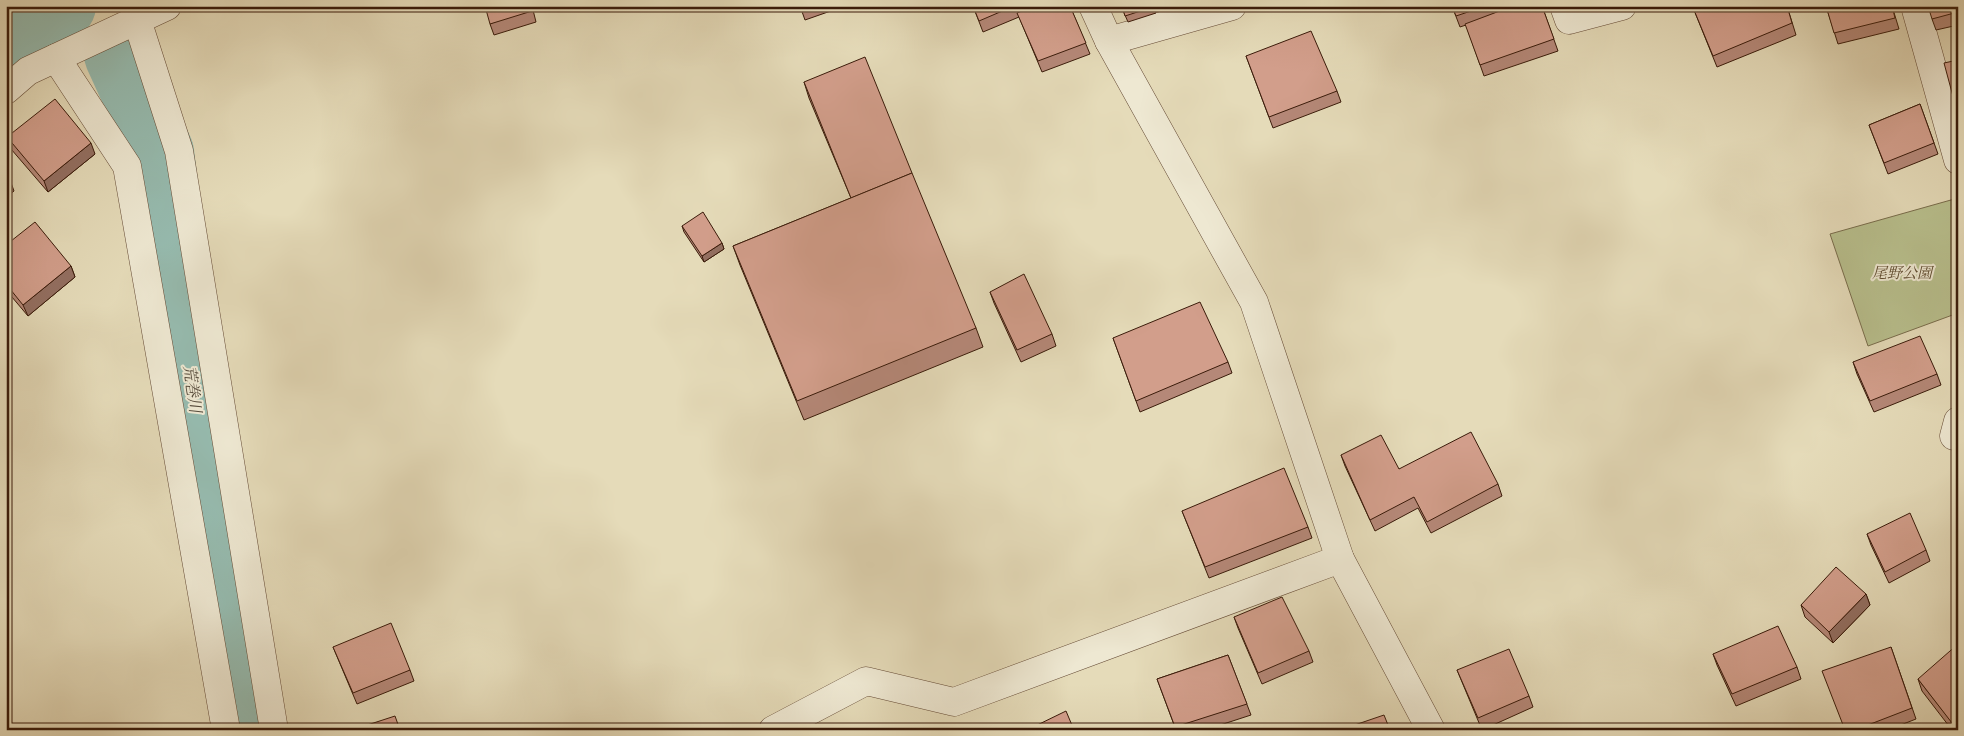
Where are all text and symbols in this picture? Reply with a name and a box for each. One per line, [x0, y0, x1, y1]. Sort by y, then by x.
park label: 尾野公園 [1872, 264, 1935, 283]
water label: 荒巻川 [179, 364, 206, 416]

